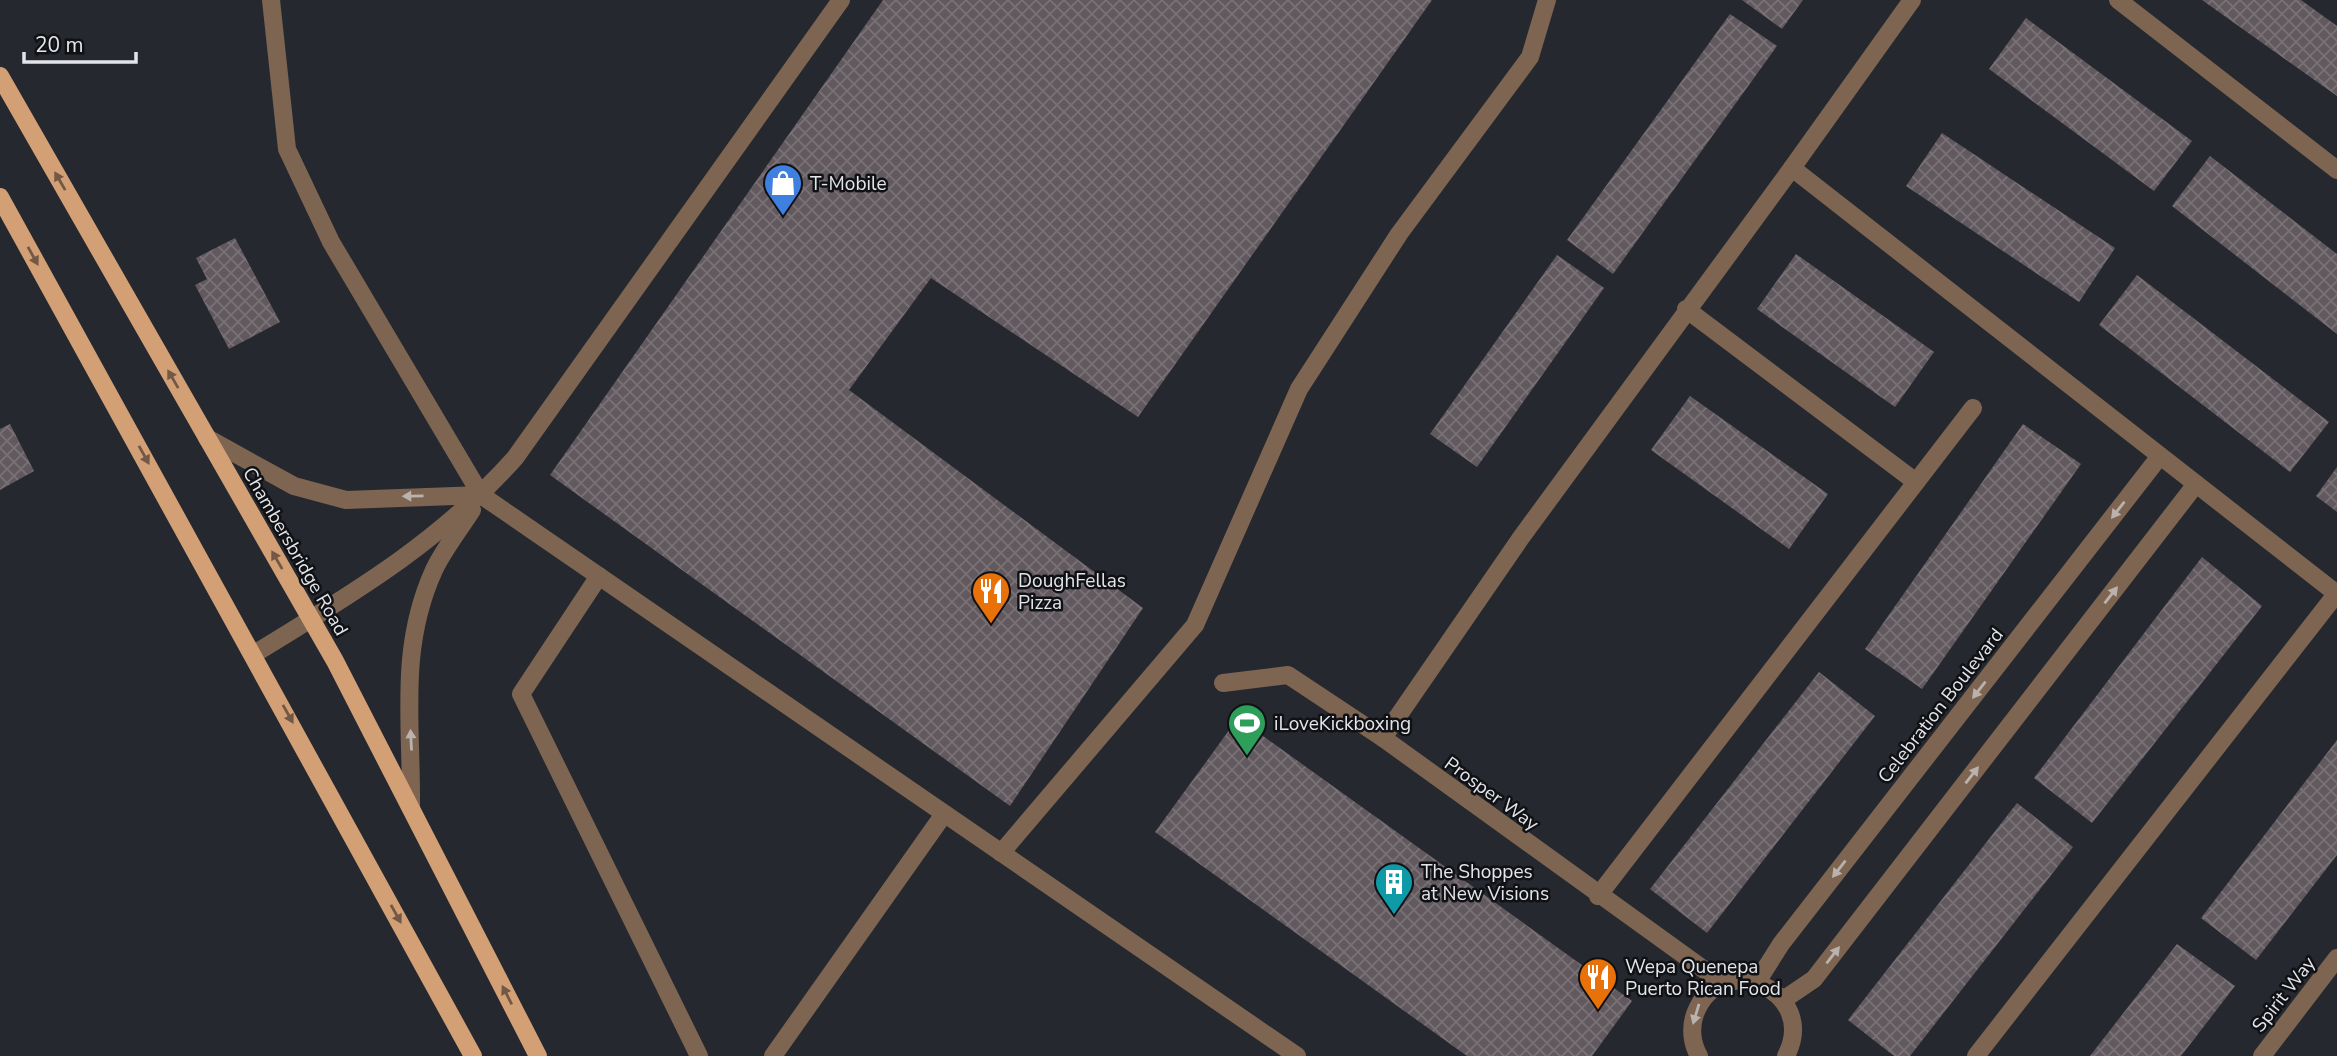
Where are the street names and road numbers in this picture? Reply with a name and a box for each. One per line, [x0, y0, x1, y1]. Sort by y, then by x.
street label: Chambersbridge Road [236, 462, 354, 641]
street label: Celebration Boulevard [1872, 623, 2010, 788]
street label: Prosper Way [1439, 751, 1544, 837]
street label: Spirit Way [2246, 951, 2322, 1038]

